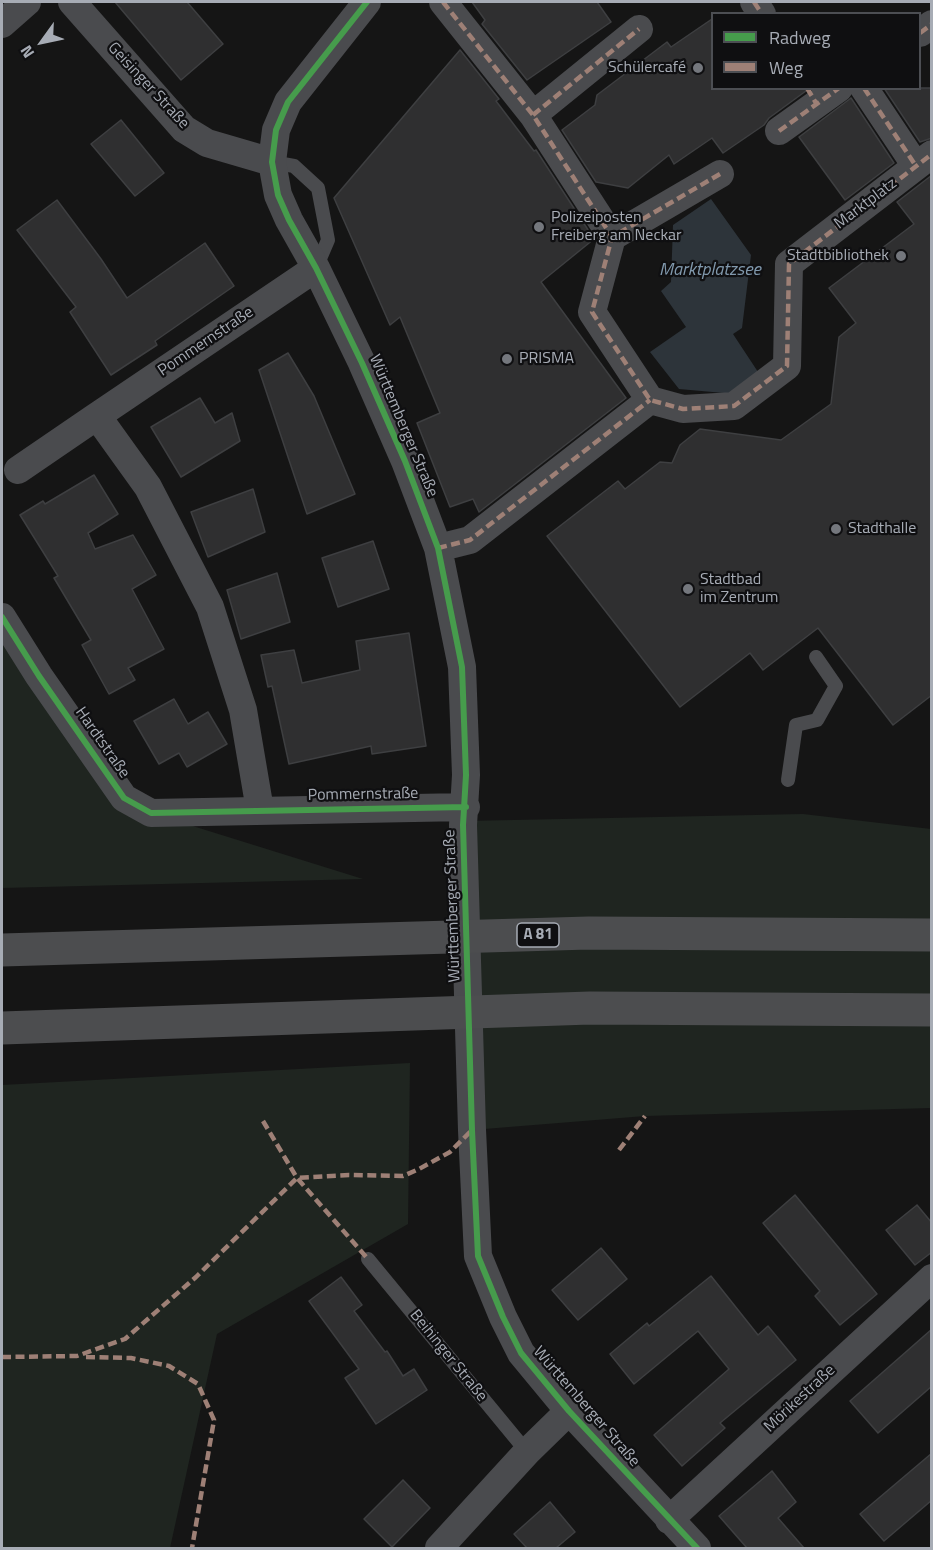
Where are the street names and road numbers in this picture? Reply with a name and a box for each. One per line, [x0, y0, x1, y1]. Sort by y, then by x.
street label: Geisinger Straße [103, 39, 193, 133]
street label: Marktplatz [831, 174, 901, 234]
street label: Pommernstraße [155, 303, 257, 381]
street label: Württemberger Straße [364, 352, 442, 500]
street label: Hardtstraße [71, 704, 133, 782]
street label: Pommernstraße [307, 784, 419, 806]
street label: Württemberger Straße [441, 829, 465, 983]
road number: A 81 [517, 923, 559, 947]
street label: Beihinger Straße [405, 1306, 491, 1406]
street label: Württemberger Straße [529, 1343, 643, 1471]
street label: Mörikestraße [760, 1361, 840, 1437]

